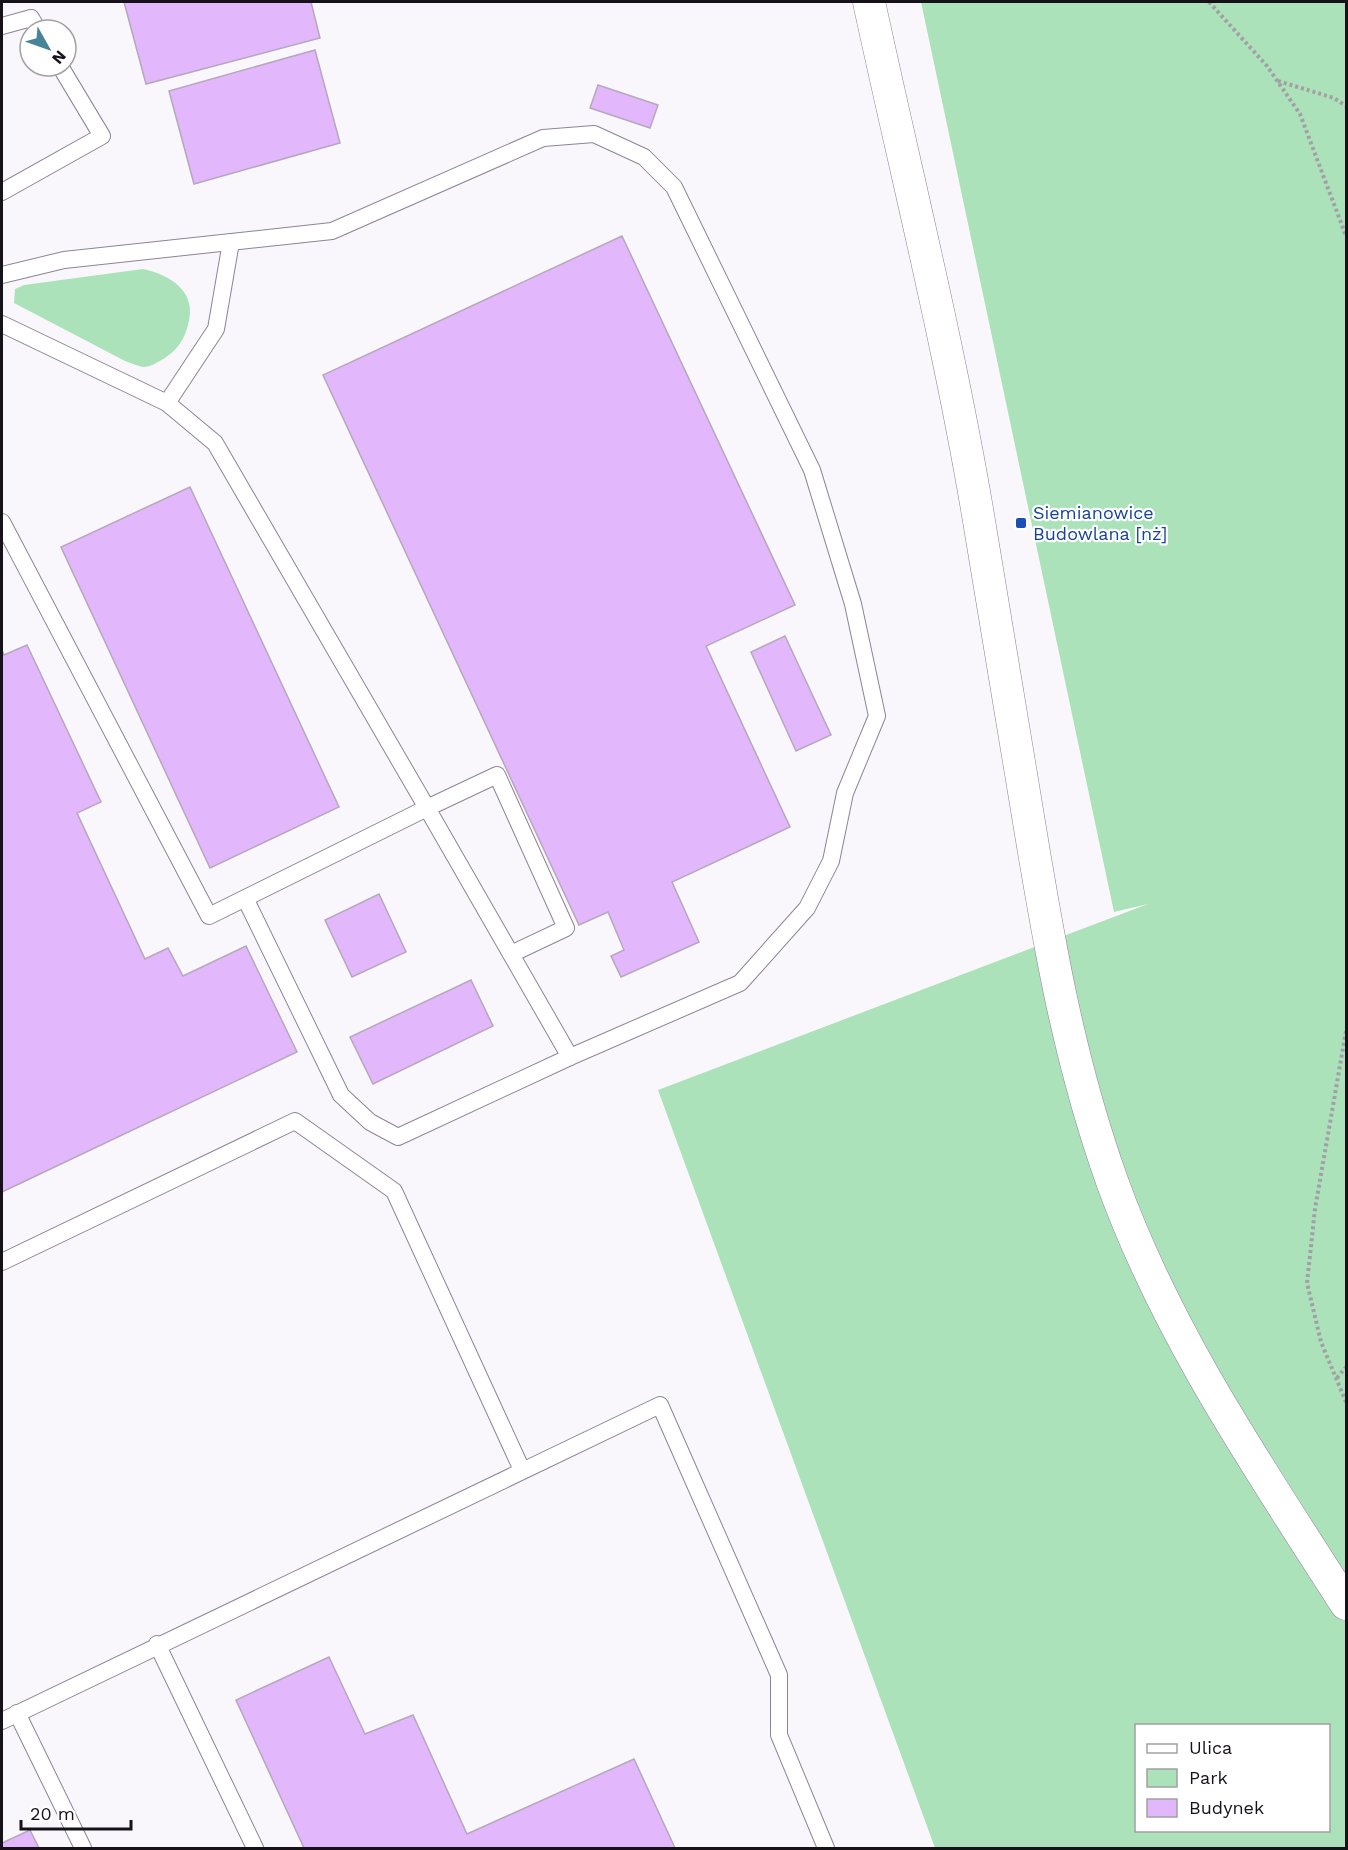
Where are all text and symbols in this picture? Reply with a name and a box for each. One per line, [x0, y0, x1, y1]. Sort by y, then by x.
north arrow [18, 18, 78, 78]
text: N [48, 47, 70, 68]
place label: Siemianowice Budowlana [nż] [1033, 502, 1167, 544]
marker: Siemianowice Budowlana [nż] [1014, 516, 1028, 530]
legend [1135, 1724, 1330, 1832]
text: Ulica [1189, 1737, 1232, 1758]
text: Park [1189, 1767, 1228, 1788]
scale bar [21, 1793, 130, 1831]
text: Budynek [1189, 1797, 1264, 1818]
text: 20 m [30, 1803, 75, 1824]

